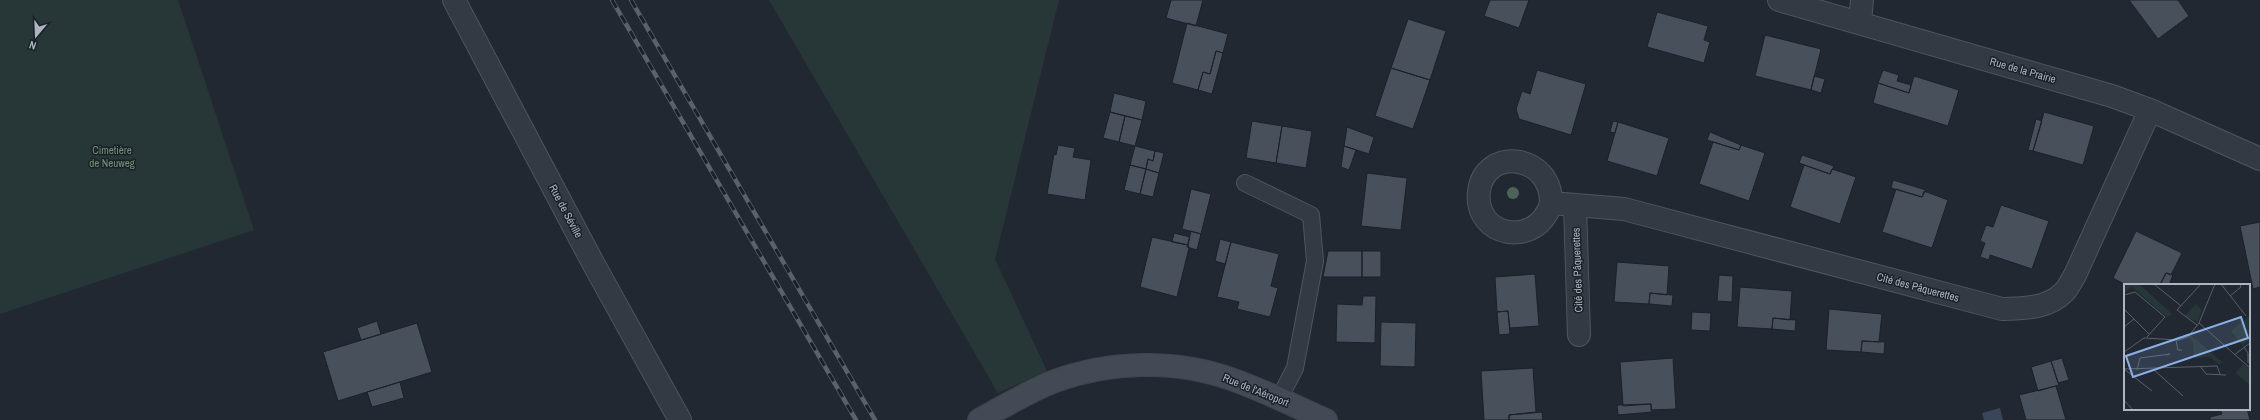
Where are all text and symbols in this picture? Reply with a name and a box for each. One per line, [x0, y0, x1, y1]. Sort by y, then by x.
north arrow [16, 16, 56, 56]
text: N [27, 38, 38, 53]
street label: Rue de la Prairie [1988, 54, 2058, 86]
park label: Cimetière de Neuweg [89, 143, 135, 170]
street label: Rue de Séville [546, 182, 586, 240]
street label: Cité des Pâquerettes [1569, 227, 1585, 313]
street label: Cité des Pâquerettes [1875, 269, 1961, 305]
inset map [2124, 284, 2250, 410]
street label: Rue de l'Aéroport [1221, 370, 1291, 410]

